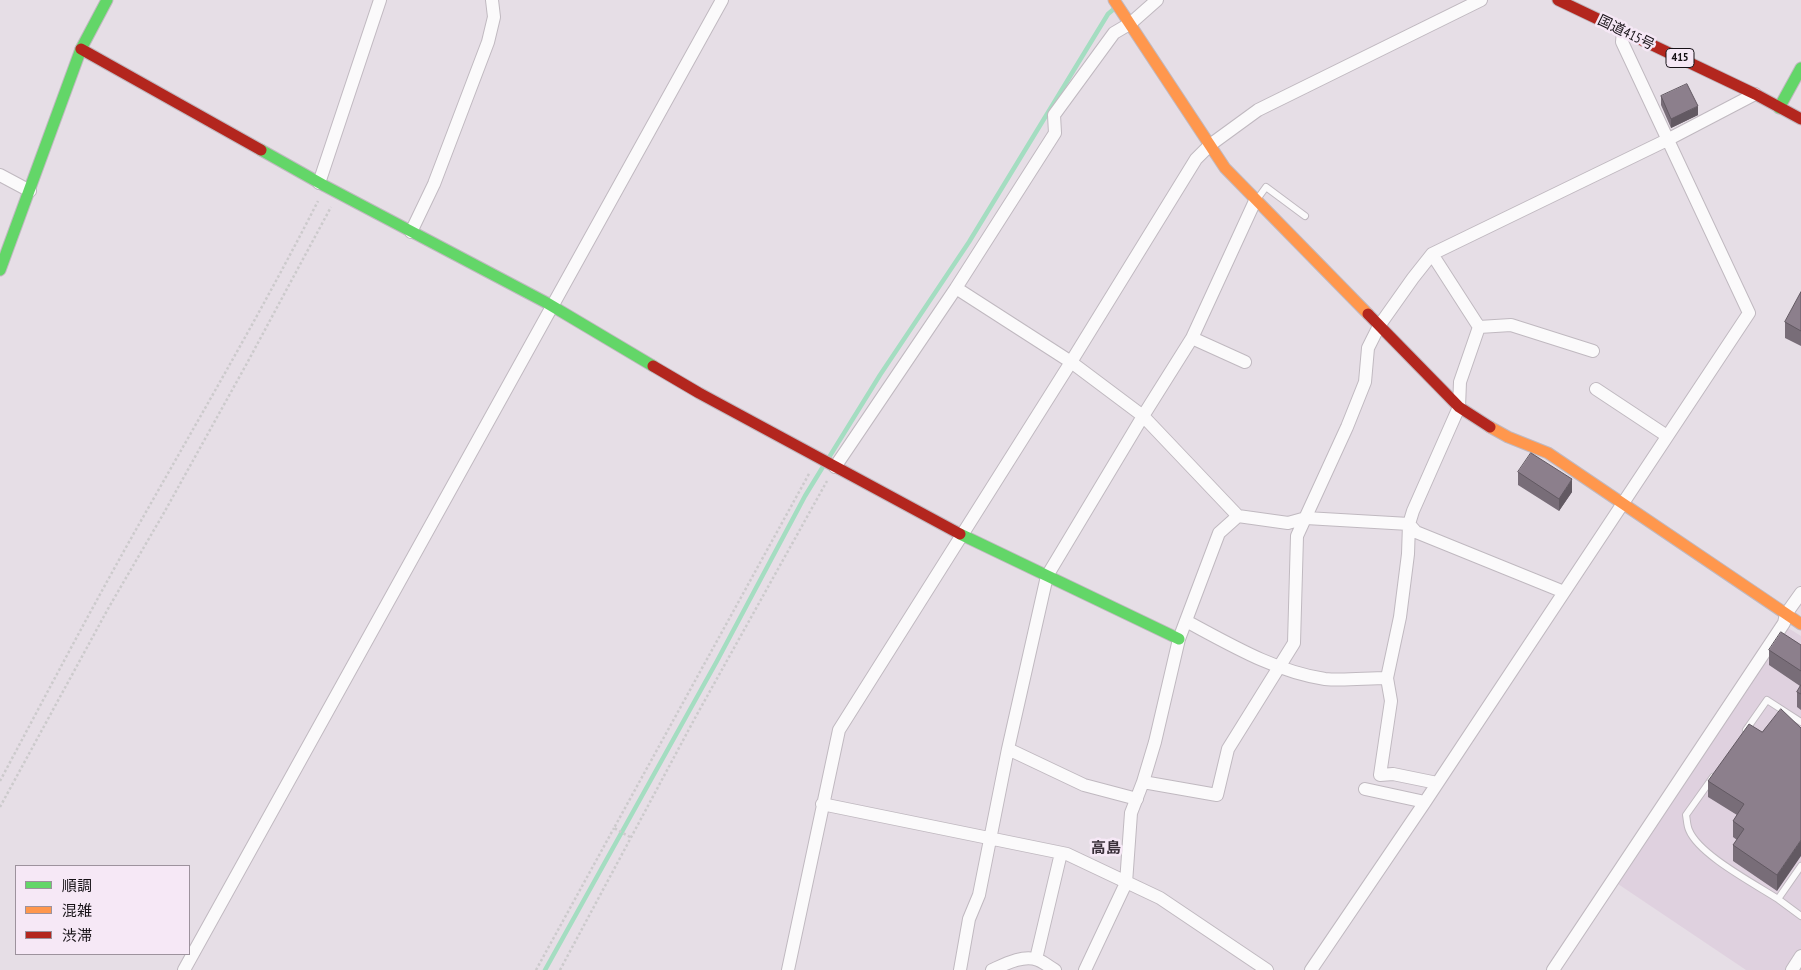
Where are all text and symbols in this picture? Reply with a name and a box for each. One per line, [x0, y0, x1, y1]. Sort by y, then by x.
street label: 国道415号 [1595, 12, 1657, 54]
road number: 415 [1666, 48, 1694, 68]
district label: 高島 [1091, 840, 1121, 858]
legend [15, 865, 190, 955]
text: 順調 [62, 876, 92, 895]
text: 混雑 [62, 901, 92, 920]
text: 渋滞 [62, 926, 92, 945]

